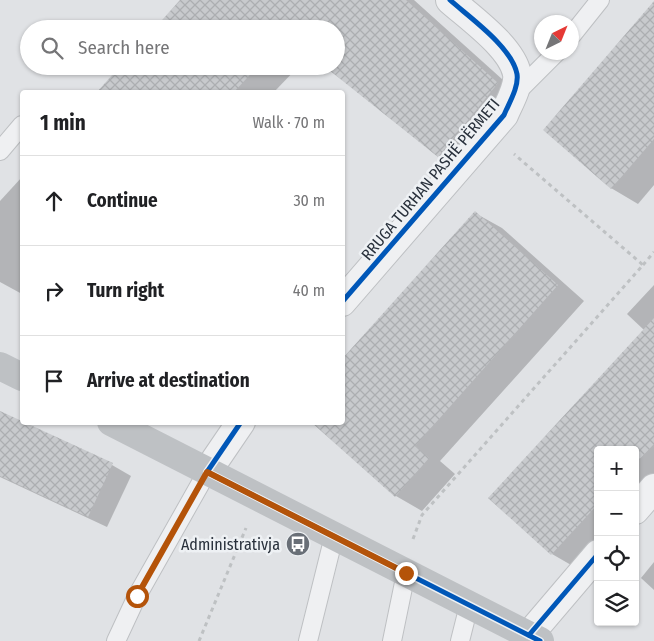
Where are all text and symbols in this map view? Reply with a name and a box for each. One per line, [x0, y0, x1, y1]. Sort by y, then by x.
north arrow [534, 15, 579, 60]
search box [20, 20, 345, 75]
icon: search [38, 34, 66, 62]
text: Search here [78, 36, 170, 59]
street label: RRUGA TURHAN PASHË PËRMETI [357, 95, 504, 264]
text: 1 min [40, 110, 86, 136]
text: Walk · 70 m [253, 113, 325, 132]
icon: ahead [40, 187, 68, 215]
text: Continue [87, 189, 158, 212]
text: 30 m [293, 191, 325, 210]
icon: right [40, 277, 68, 305]
text: Turn right [87, 279, 164, 302]
text: 40 m [293, 281, 325, 300]
icon: arrive [40, 367, 68, 395]
text: Arrive at destination [87, 369, 250, 392]
map controls [594, 446, 639, 626]
button: + [594, 446, 639, 491]
button: − [594, 491, 639, 536]
bus stop icon: Administrativja [285, 531, 311, 557]
place label: Administrativja [181, 535, 280, 554]
button: locate [594, 536, 639, 581]
route end [395, 562, 418, 585]
button: layers [594, 581, 639, 626]
route start [126, 585, 149, 608]

